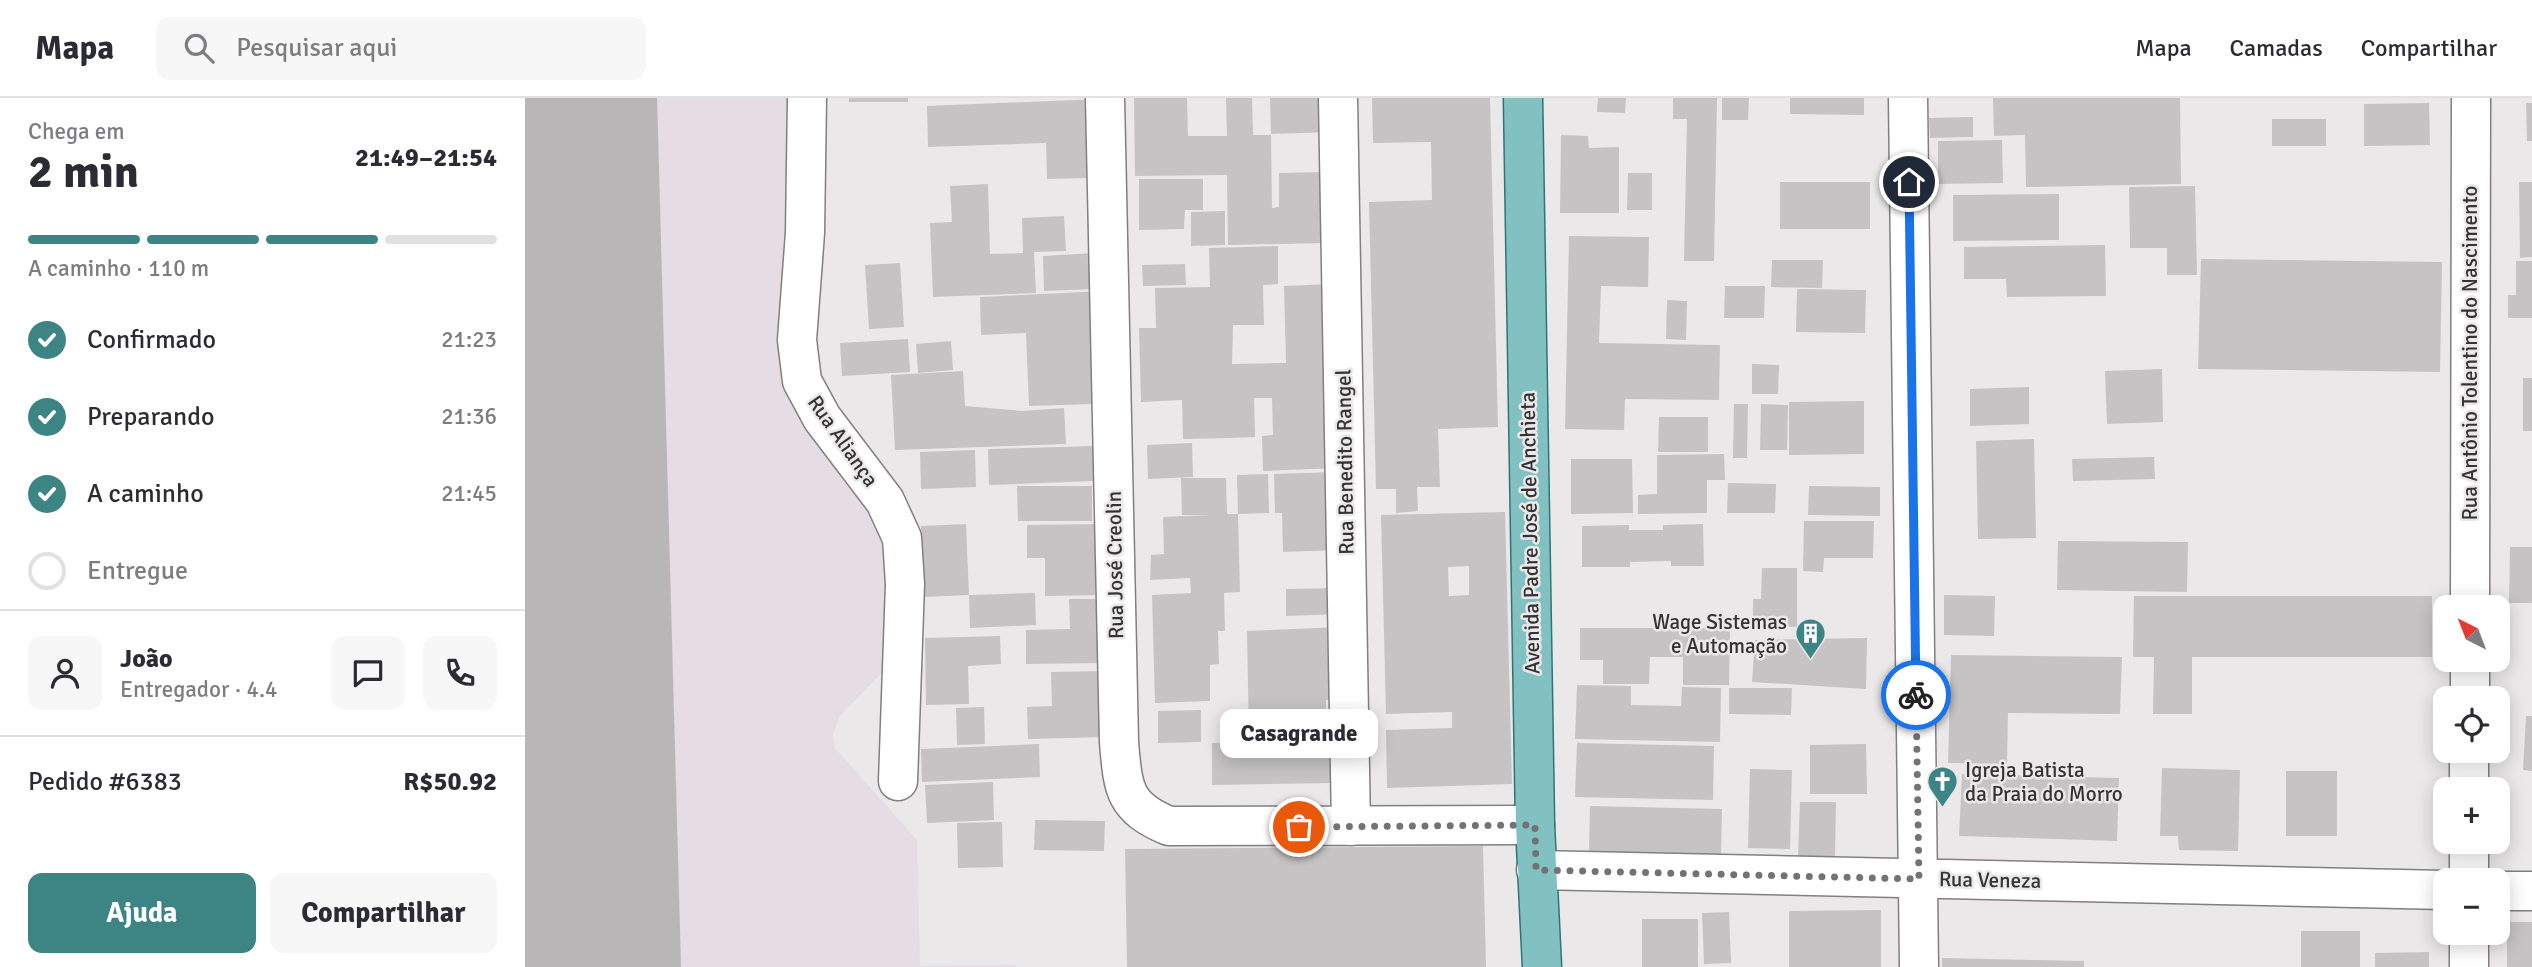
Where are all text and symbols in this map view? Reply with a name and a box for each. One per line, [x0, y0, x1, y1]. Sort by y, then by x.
search box [156, 17, 646, 80]
text: Mapa [35, 28, 114, 69]
icon: search [180, 29, 218, 67]
text: Pesquisar aqui [236, 32, 397, 64]
text: Mapa [2135, 33, 2192, 63]
text: Camadas [2230, 33, 2323, 63]
text: Compartilhar [2361, 33, 2497, 63]
text: Chega em [28, 117, 125, 146]
text: 21:49–21:54 [355, 142, 497, 174]
text: 2 min [28, 144, 139, 200]
pin [1879, 152, 1939, 212]
icon: home [1890, 163, 1928, 201]
street label: Rua Antônio Tolentino do Nascimento [2457, 186, 2483, 520]
text: A caminho · 110 m [28, 254, 209, 283]
icon: check [28, 321, 66, 359]
text: Confirmado [87, 324, 216, 356]
text: 21:23 [441, 325, 497, 354]
street label: Rua Benedito Rangel [1330, 369, 1360, 555]
street label: Rua Aliança [802, 390, 884, 492]
street label: Avenida Padre José de Anchieta [1515, 392, 1545, 674]
icon: check [28, 398, 66, 436]
text: Preparando [87, 401, 214, 433]
text: 21:36 [441, 402, 497, 431]
icon: check [28, 475, 66, 513]
text: A caminho [87, 478, 204, 510]
text: 21:45 [441, 479, 497, 508]
street label: Rua José Creolin [1101, 491, 1129, 639]
text: Entregue [87, 555, 188, 587]
north arrow [2433, 595, 2509, 672]
map controls [2433, 595, 2510, 945]
place label: Wage Sistemas e Automação [1652, 609, 1787, 659]
building icon: Wage Sistemas e Automação [1793, 617, 1827, 661]
button: person [28, 636, 102, 710]
button: chat [331, 636, 405, 710]
button: phone [423, 636, 497, 710]
text: João [120, 643, 173, 675]
courier [1881, 660, 1951, 730]
text: Entregador · 4.4 [120, 675, 278, 704]
icon: bike [1897, 676, 1935, 714]
button: locate [2433, 686, 2510, 763]
callout: Casagrande [1220, 708, 1378, 757]
text: Casagrande [1240, 719, 1358, 748]
place label: Igreja Batista da Praia do Morro [1965, 757, 2123, 807]
church icon: Igreja Batista da Praia do Morro [1925, 765, 1959, 809]
text: Pedido #6383 [28, 766, 182, 798]
text: R$50.92 [403, 766, 497, 798]
button: + [2433, 777, 2510, 854]
pin [1269, 797, 1329, 857]
icon: bag [1280, 808, 1318, 846]
street label: Rua Veneza [1939, 866, 2041, 894]
button: − [2433, 868, 2510, 945]
button: Ajuda [28, 873, 256, 953]
button: Compartilhar [270, 873, 497, 953]

